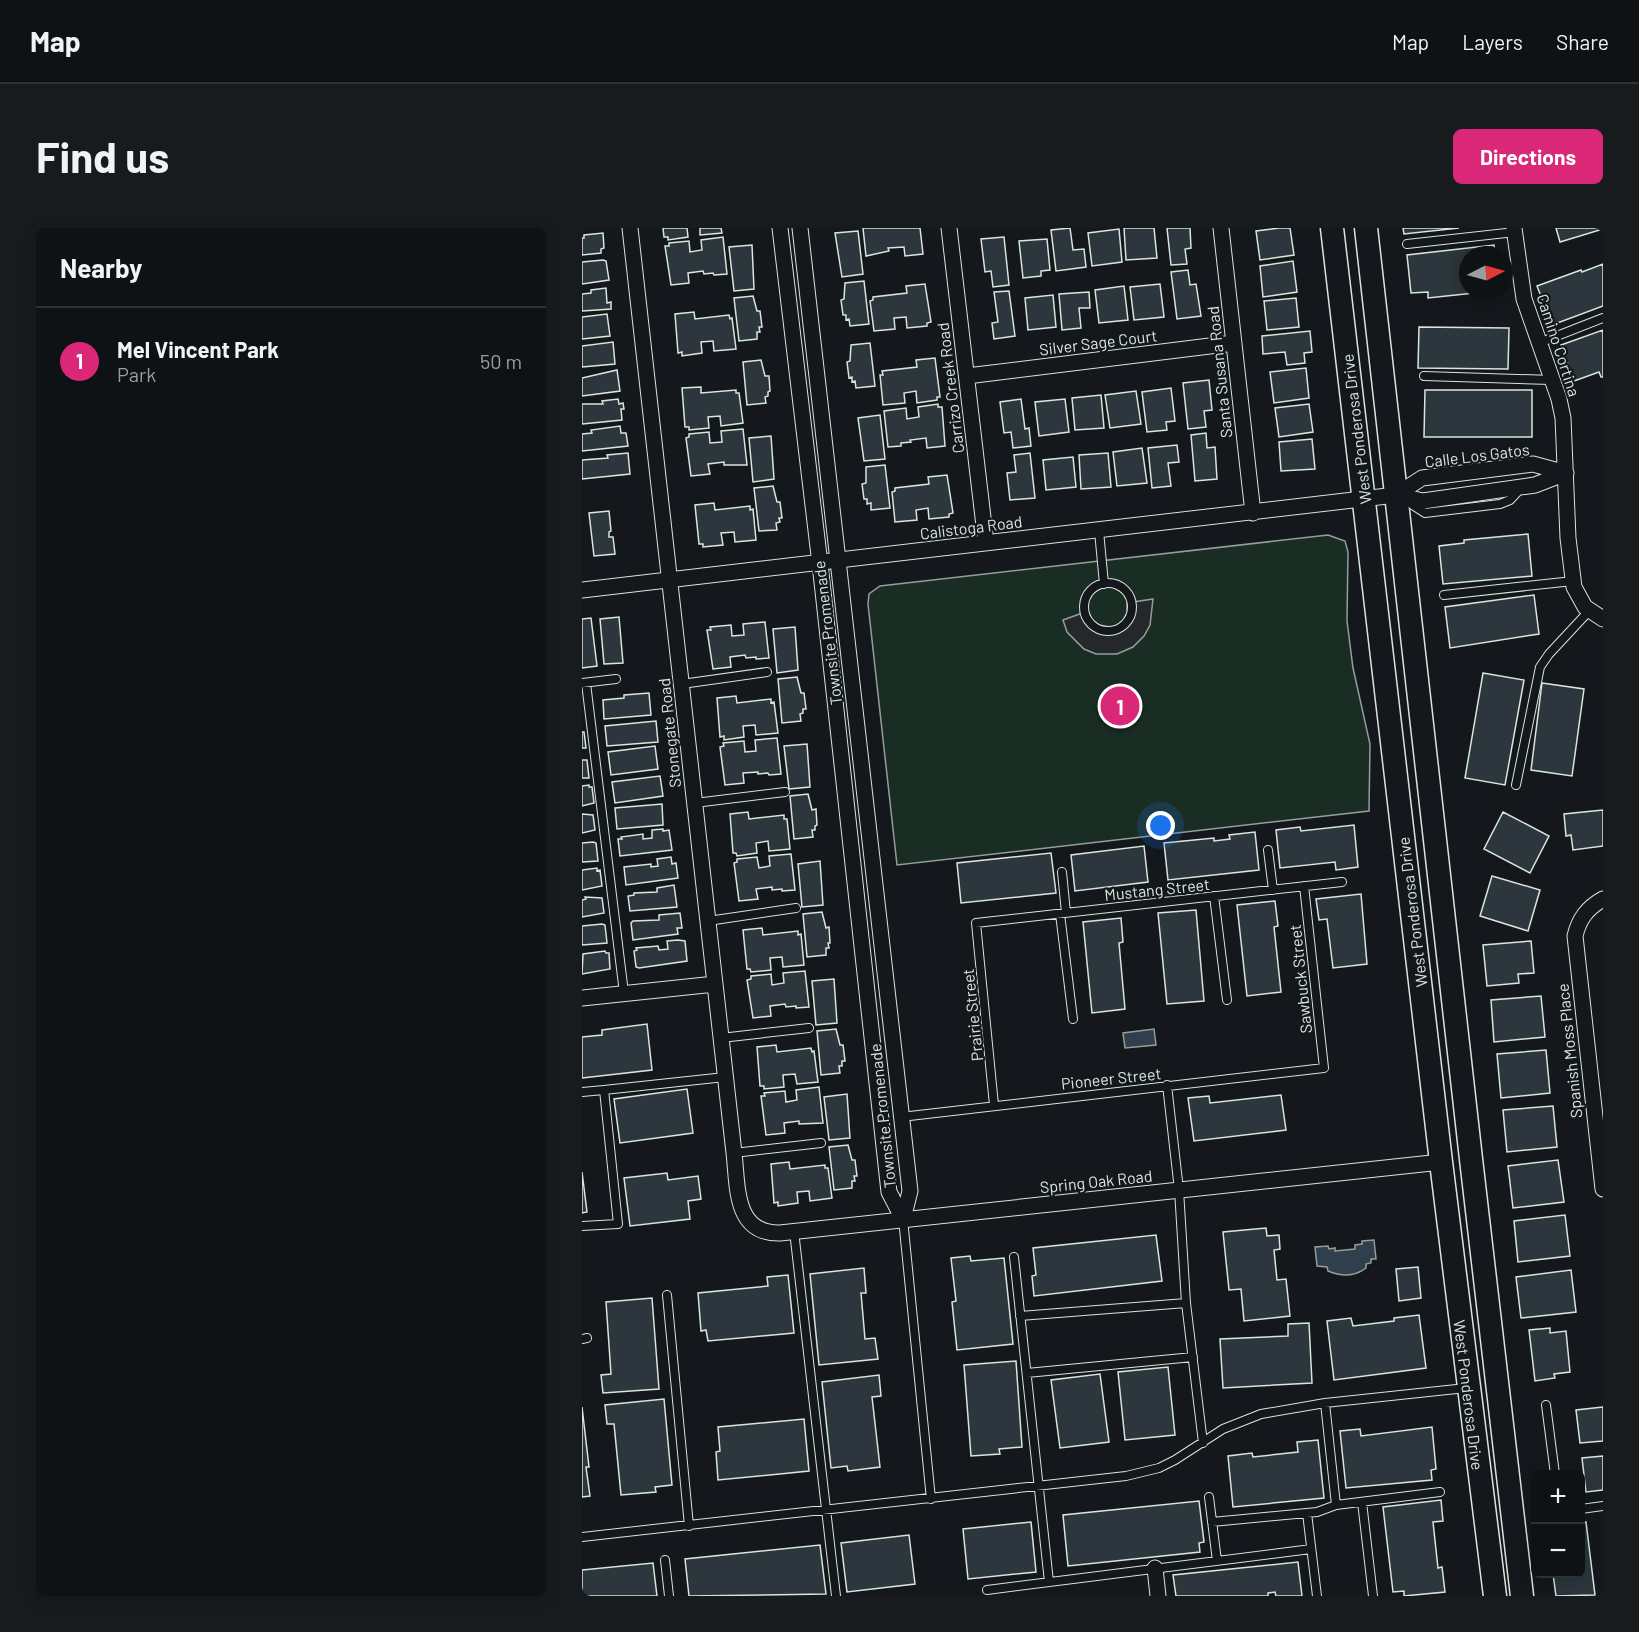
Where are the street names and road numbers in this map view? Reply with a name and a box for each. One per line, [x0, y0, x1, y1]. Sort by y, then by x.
street label: Camino Cortina [1533, 291, 1585, 399]
street label: Santa Susana Road [1203, 305, 1235, 439]
street label: Carrizo Creek Road [933, 322, 967, 454]
street label: Silver Sage Court [1038, 325, 1158, 359]
street label: West Ponderosa Drive [1337, 353, 1375, 505]
street label: Calle Los Gatos [1424, 439, 1530, 471]
street label: Calistoga Road [919, 511, 1023, 543]
street label: Townsite Promenade [809, 560, 845, 706]
street label: Stonegate Road [654, 677, 684, 789]
street label: West Ponderosa Drive [1393, 836, 1431, 988]
street label: Mustang Street [1103, 874, 1211, 904]
street label: Sawbuck Street [1285, 924, 1315, 1034]
street label: Prairie Street [958, 968, 986, 1062]
street label: Spanish Moss Place [1552, 983, 1586, 1119]
street label: Townsite Promenade [865, 1043, 899, 1189]
street label: Pioneer Street [1060, 1063, 1162, 1093]
street label: Spring Oak Road [1039, 1166, 1153, 1196]
street label: West Ponderosa Drive [1450, 1319, 1488, 1471]

